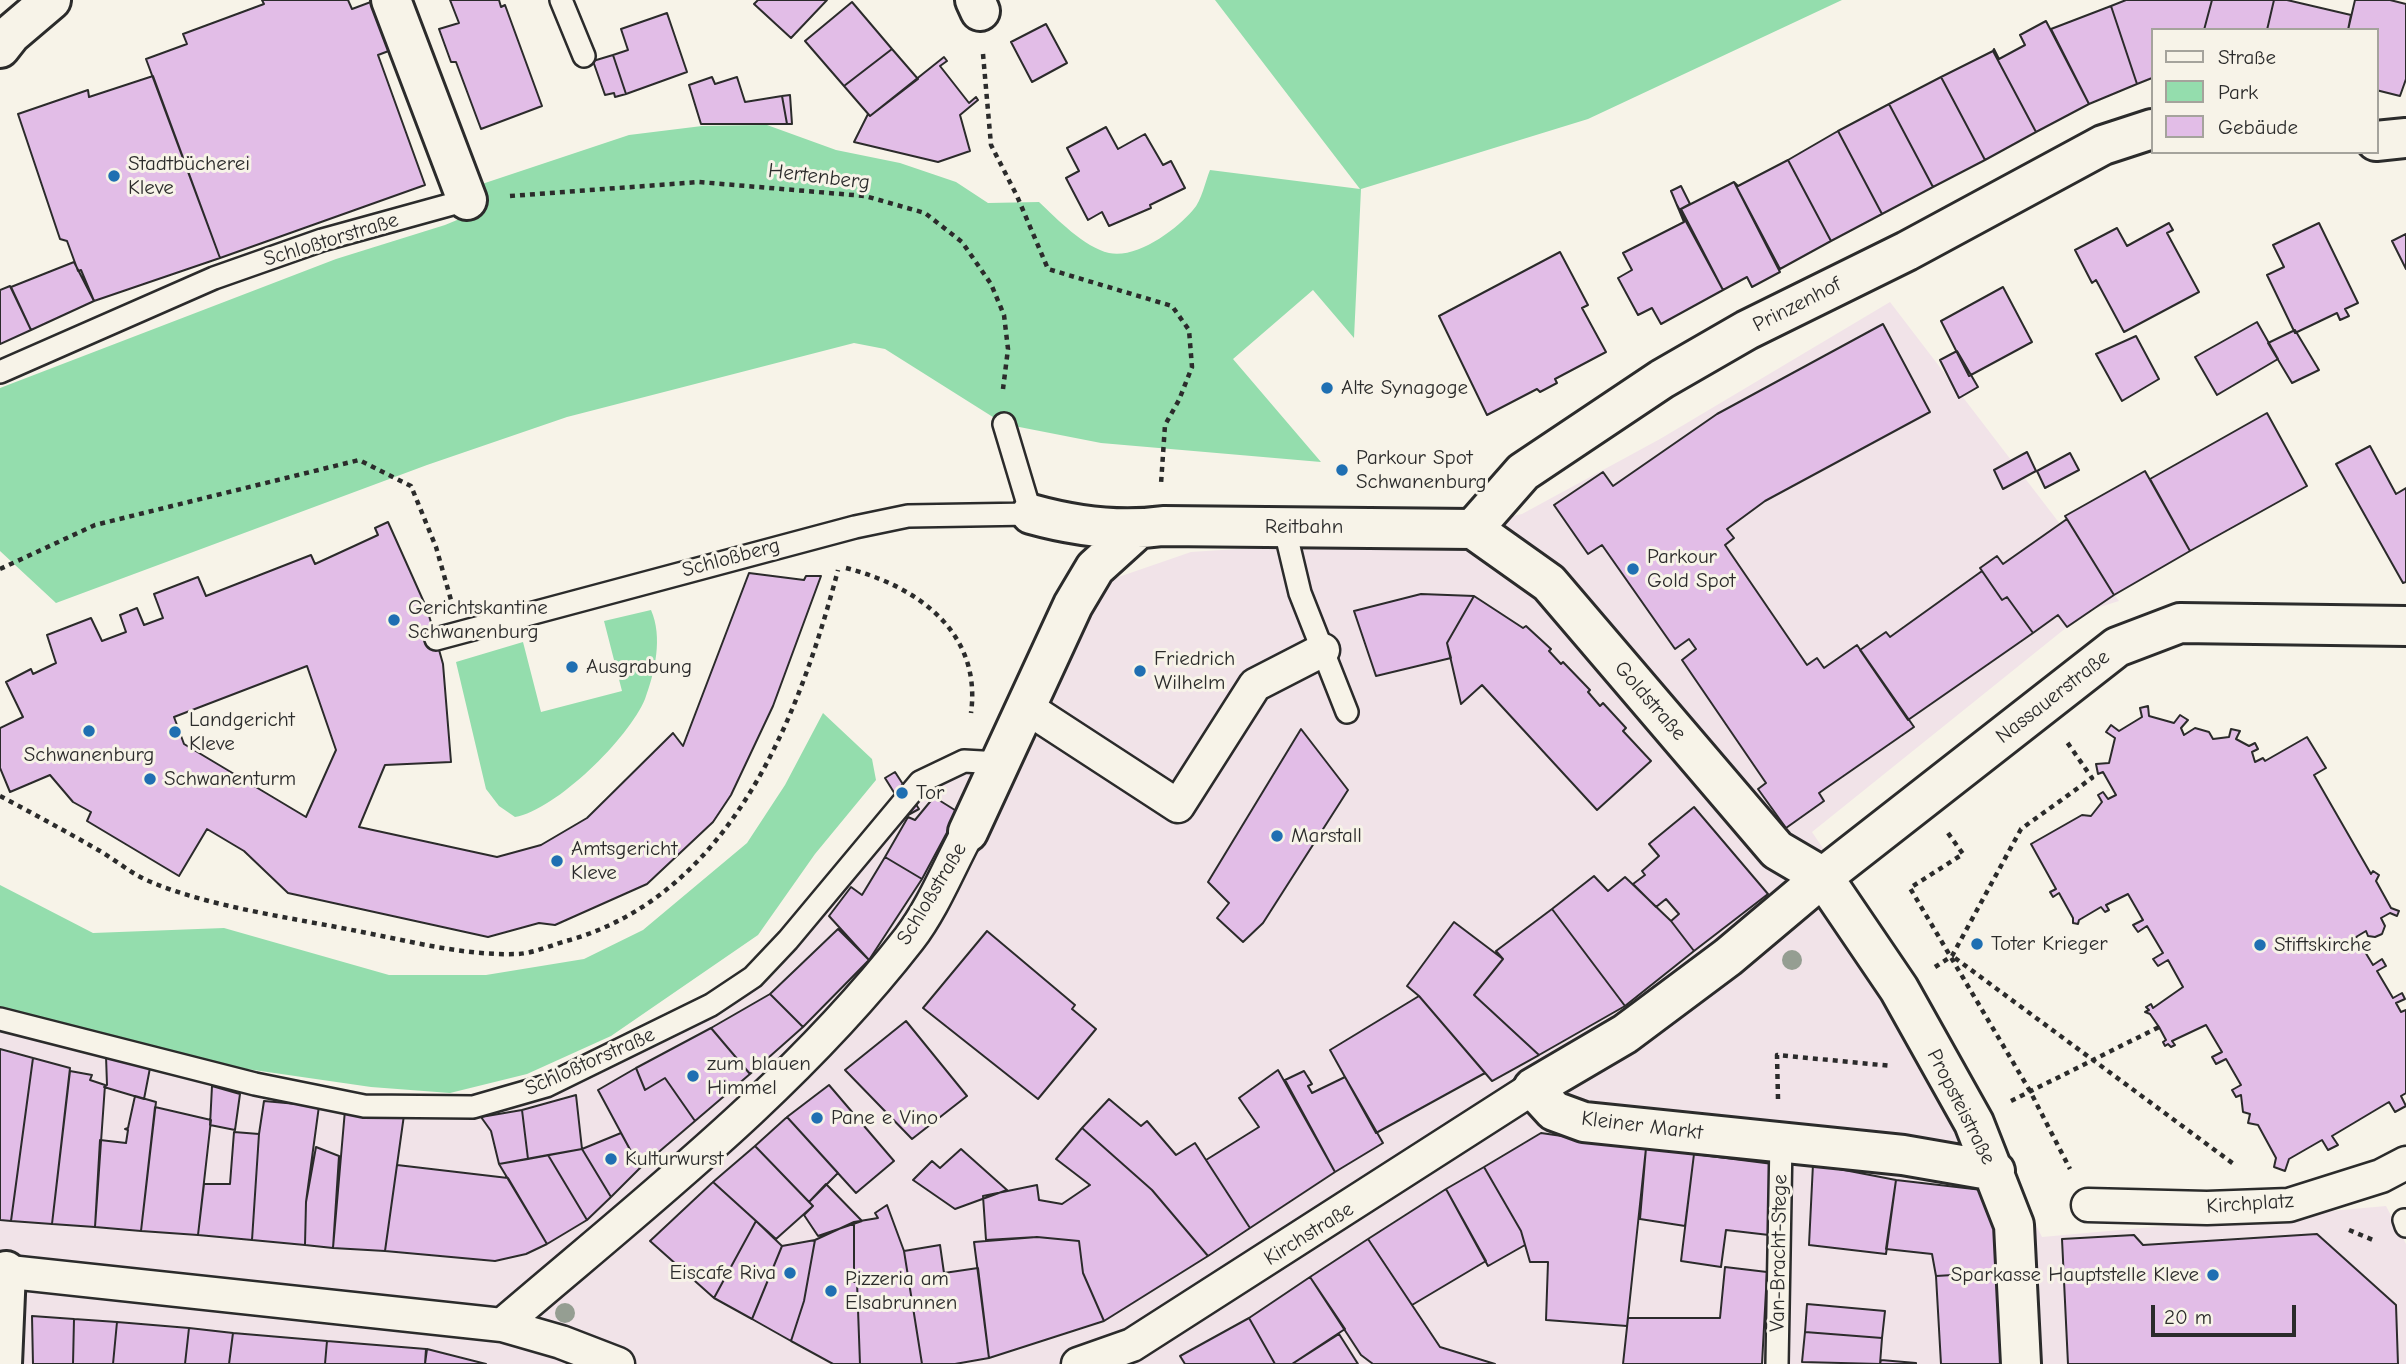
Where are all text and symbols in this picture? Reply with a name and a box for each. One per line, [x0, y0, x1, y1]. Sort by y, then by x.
legend [2150, 28, 2378, 154]
text: Straße [2218, 45, 2276, 69]
text: Park [2218, 80, 2258, 104]
text: Gebäude [2218, 115, 2298, 139]
place label: Stadtbücherei Kleve [128, 151, 250, 201]
street label: Hertenberg [767, 158, 871, 196]
marker: Stadtbücherei Kleve [106, 168, 122, 184]
street label: Schloßtorstraße [261, 208, 401, 272]
street label: Prinzenhof [1749, 272, 1845, 338]
place label: Alte Synagoge [1341, 375, 1468, 401]
marker: Alte Synagoge [1319, 380, 1335, 396]
place label: Parkour Spot Schwanenburg [1356, 445, 1487, 495]
marker: Parkour Spot Schwanenburg [1334, 462, 1350, 478]
street label: Reitbahn [1265, 514, 1343, 540]
street label: Schloßberg [679, 533, 783, 583]
place label: Parkour Gold Spot [1647, 544, 1736, 594]
marker: Parkour Gold Spot [1625, 561, 1641, 577]
place label: Gerichtskantine Schwanenburg [408, 595, 548, 645]
marker: Gerichtskantine Schwanenburg [386, 612, 402, 628]
street label: Nassauerstraße [1991, 645, 2115, 749]
place label: Friedrich Wilhelm [1154, 646, 1235, 696]
place label: Ausgrabung [586, 654, 692, 680]
street label: Goldstraße [1609, 656, 1691, 746]
marker: Ausgrabung [564, 659, 580, 675]
marker: Friedrich Wilhelm [1132, 663, 1148, 679]
place label: Landgericht Kleve [189, 707, 295, 757]
marker: Schwanenburg [81, 723, 97, 739]
marker: Landgericht Kleve [167, 724, 183, 740]
place label: Schwanenburg [24, 742, 154, 768]
place label: Schwanenturm [164, 766, 296, 792]
marker: Schwanenturm [142, 771, 158, 787]
place label: Tor [916, 780, 944, 806]
marker: Tor [894, 785, 910, 801]
place label: Marstall [1291, 823, 1362, 849]
marker: Marstall [1269, 828, 1285, 844]
place label: Amtsgericht Kleve [571, 836, 677, 886]
street label: Schloßstraße [892, 838, 972, 950]
marker: Amtsgericht Kleve [549, 853, 565, 869]
place label: Toter Krieger [1991, 931, 2108, 957]
place label: Stiftskirche [2274, 932, 2372, 958]
marker: Toter Krieger [1969, 936, 1985, 952]
marker: Stiftskirche [2252, 937, 2268, 953]
street label: Schloßtorstraße [521, 1022, 659, 1102]
street label: Propsteistraße [1921, 1045, 2001, 1169]
place label: zum blauen Himmel [707, 1051, 811, 1101]
marker: zum blauen Himmel [685, 1068, 701, 1084]
place label: Pane e Vino [831, 1105, 938, 1131]
street label: Kleiner Markt [1580, 1106, 1704, 1146]
marker: Pane e Vino [809, 1110, 825, 1126]
place label: Kulturwurst [625, 1146, 724, 1172]
marker: Kulturwurst [603, 1151, 619, 1167]
street label: Van-Bracht-Stege [1765, 1174, 1793, 1332]
street label: Kirchplatz [2206, 1188, 2294, 1220]
street label: Kirchstraße [1260, 1197, 1358, 1271]
place label: Eiscafe Riva [669, 1260, 776, 1286]
place label: Sparkasse Hauptstelle Kleve [1951, 1262, 2199, 1288]
marker: Eiscafe Riva [782, 1265, 798, 1281]
place label: Pizzeria am Elsabrunnen [845, 1266, 957, 1316]
marker: Sparkasse Hauptstelle Kleve [2205, 1267, 2221, 1283]
marker: Pizzeria am Elsabrunnen [823, 1283, 839, 1299]
scale bar [2154, 1290, 2299, 1334]
text: 20 m [2164, 1305, 2212, 1329]

